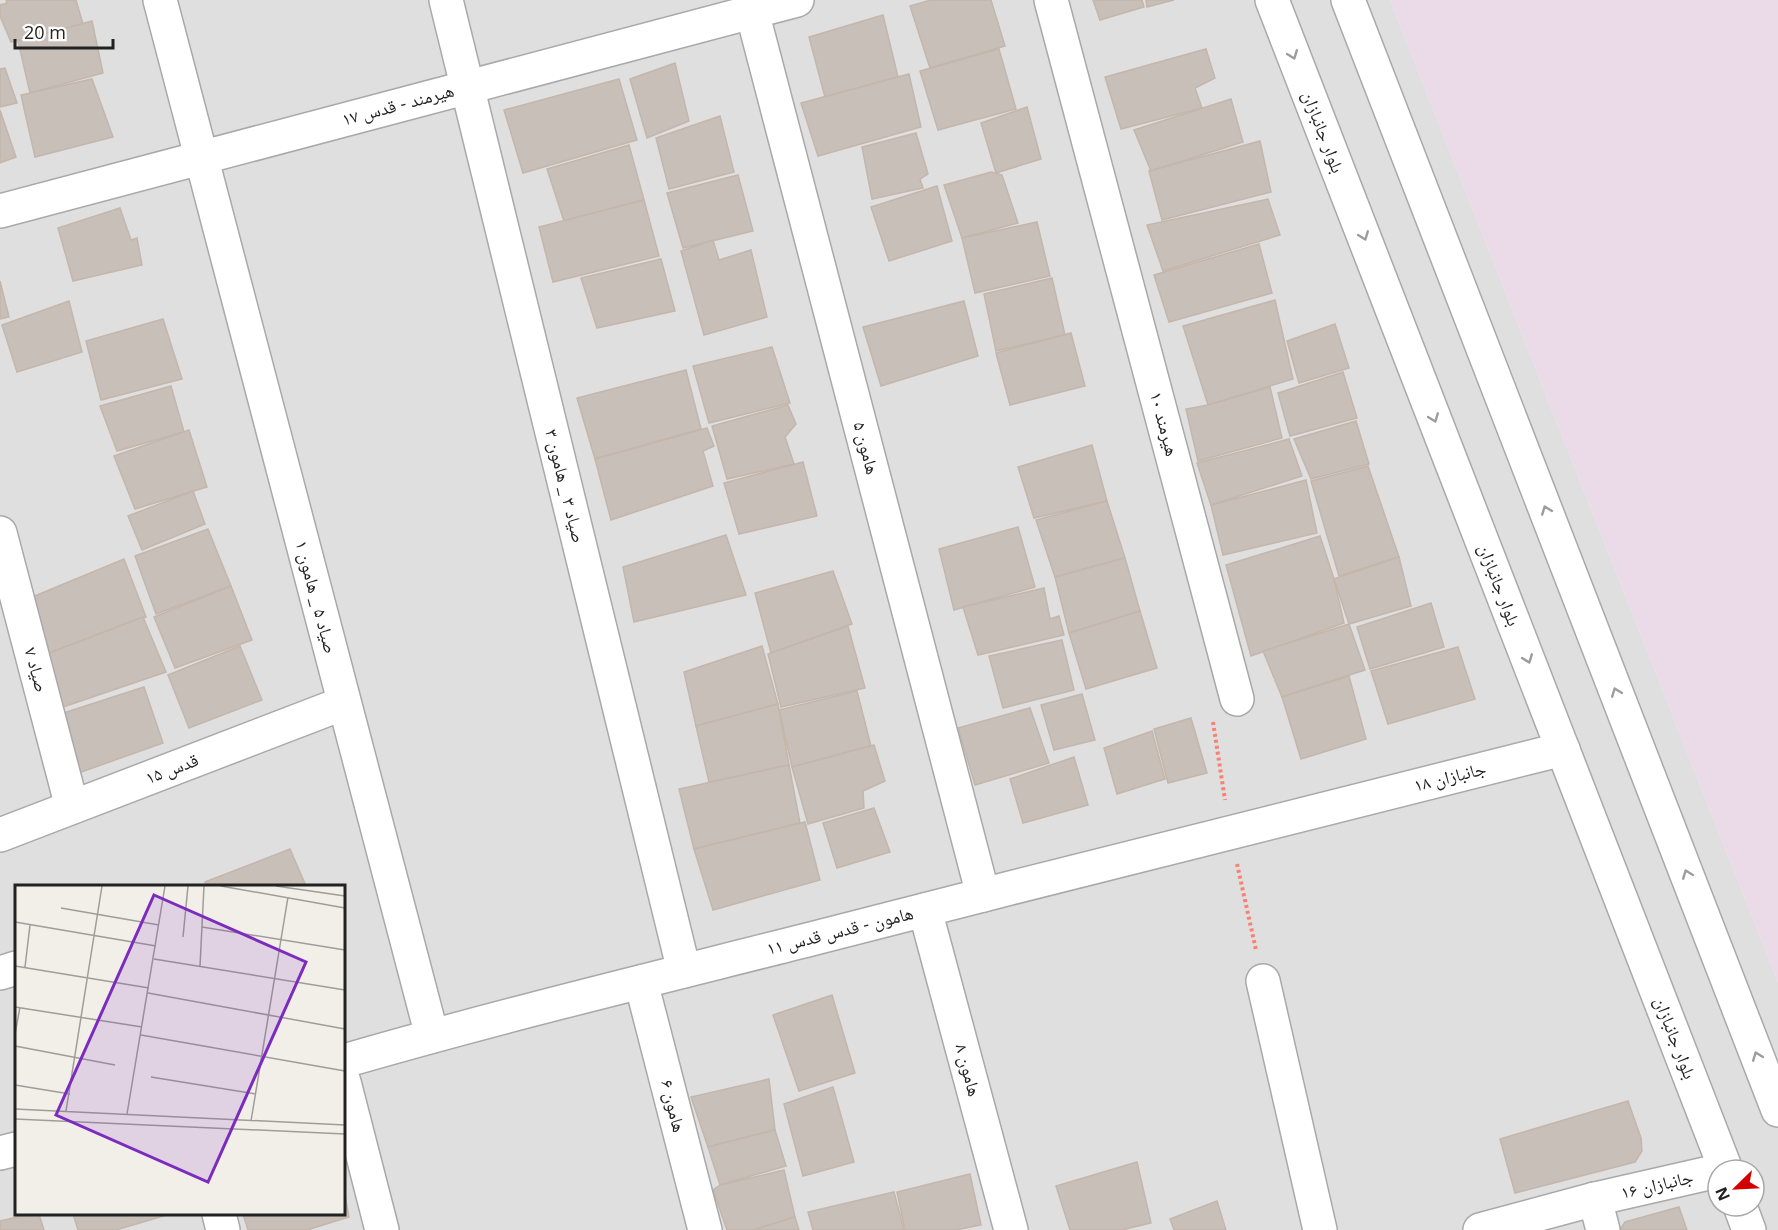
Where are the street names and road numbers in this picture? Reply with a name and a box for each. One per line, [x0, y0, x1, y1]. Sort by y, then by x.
street label: هیرمند - قدس ۱۷ [339, 78, 456, 131]
street label: بلوار جانبازان [1297, 87, 1351, 176]
street label: هیرمند ۱۰ [1145, 389, 1185, 459]
street label: هامون ۵ [848, 419, 886, 477]
street label: صیاد ۳ _ هامون ۳ [540, 426, 592, 545]
street label: صیاد ۵ _ هامون ۱ [290, 537, 344, 656]
street label: بلوار جانبازان [1473, 540, 1527, 629]
street label: صیاد ۷ [19, 645, 54, 695]
street label: قدس ۱۵ [142, 747, 202, 789]
street label: جانبازان ۱۸ [1411, 756, 1488, 797]
street label: هامون - قدس قدس ۱۱ [764, 900, 916, 960]
street label: بلوار جانبازان [1649, 993, 1703, 1082]
street label: هامون ۸ [950, 1041, 988, 1099]
street label: هامون ۶ [656, 1077, 692, 1135]
street label: جانبازان ۱۶ [1618, 1164, 1695, 1204]

